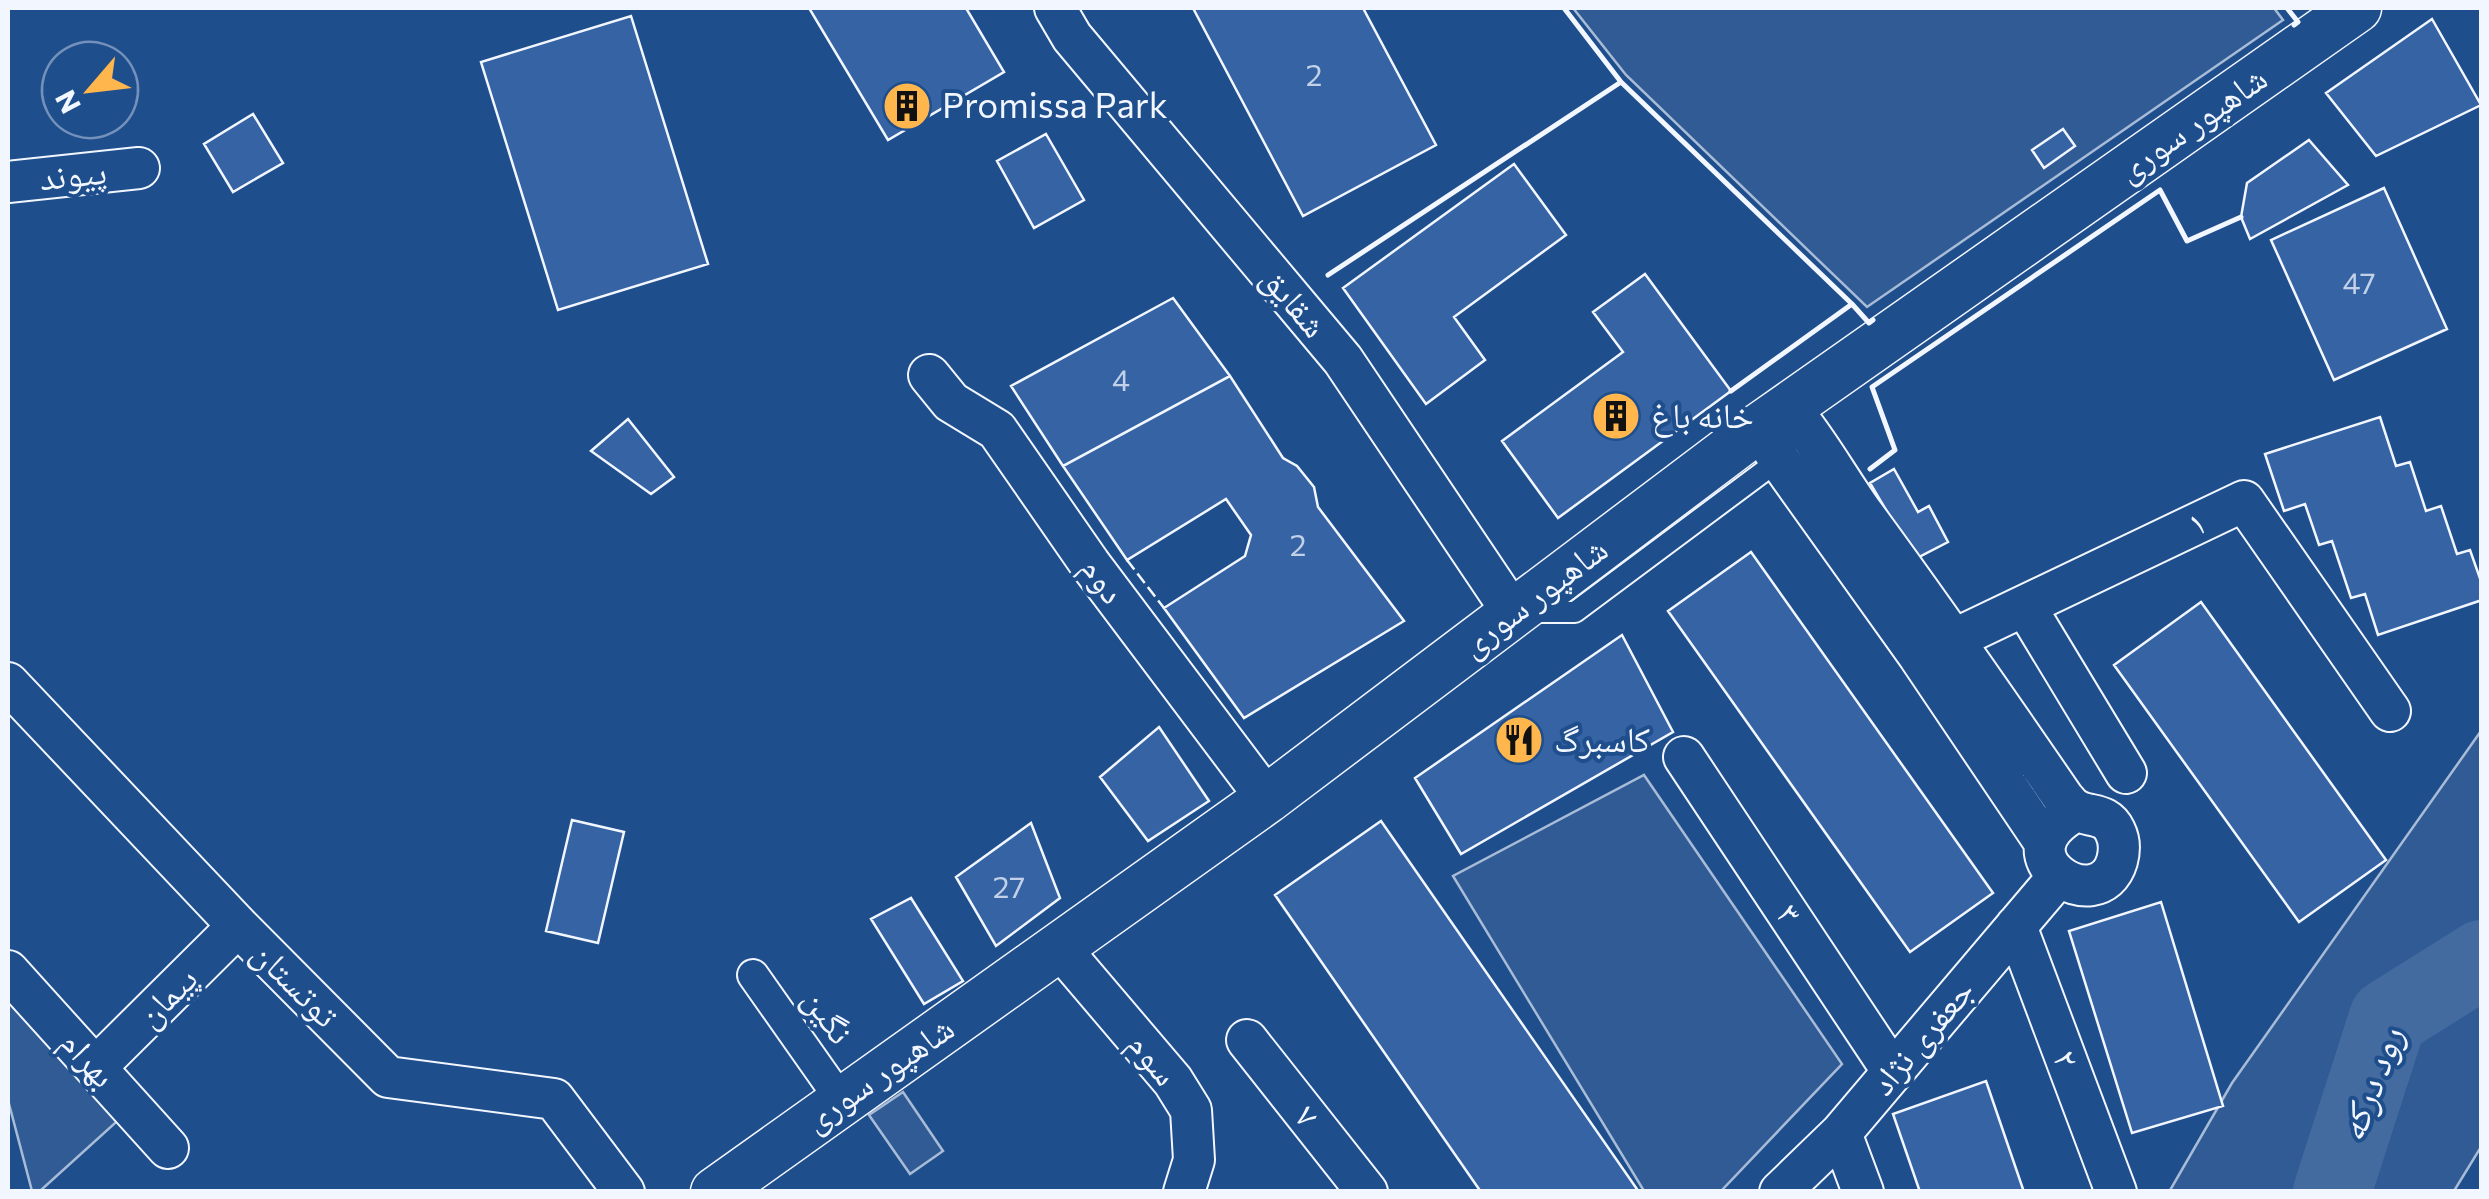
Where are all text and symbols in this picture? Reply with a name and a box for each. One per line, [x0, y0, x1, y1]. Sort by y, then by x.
north arrow [40, 40, 140, 140]
house number: 2 [1306, 55, 1322, 92]
street label: شاهپور سوری [2107, 55, 2275, 191]
building icon: Promissa Park [881, 80, 933, 132]
place label: Promissa Park [942, 82, 1168, 125]
text: N [47, 85, 87, 119]
street label: پیوند [37, 148, 109, 200]
street label: شقایق [1252, 256, 1338, 346]
house number: 47 [2342, 263, 2376, 300]
house number: 4 [1112, 360, 1130, 397]
building icon: خانه باغ [1590, 390, 1642, 442]
place label: خانه باغ [1651, 392, 1754, 438]
street label: ۱ [2179, 498, 2212, 544]
house number: 2 [1290, 525, 1306, 562]
street label: شاهپور سوری [1450, 526, 1616, 666]
street label: دوم [1070, 546, 1137, 613]
restaurant icon: کاسبرگ [1493, 714, 1545, 766]
place label: کاسبرگ [1554, 716, 1650, 760]
house number: 27 [993, 867, 1025, 904]
street label: ۳ [1769, 894, 1813, 931]
street label: توتستان [243, 930, 349, 1036]
street label: پیمان [126, 956, 206, 1036]
street label: جعفری نژاد [1859, 968, 1983, 1104]
street label: نگین [794, 978, 865, 1052]
street label: شاهپور سوری [794, 1005, 962, 1141]
water label: رود درکه [2325, 1019, 2412, 1147]
street label: بهرام [50, 1020, 127, 1098]
street label: سوم [1117, 1022, 1189, 1095]
street label: ۲ [2045, 1043, 2091, 1073]
street label: ۷ [1287, 1095, 1331, 1134]

